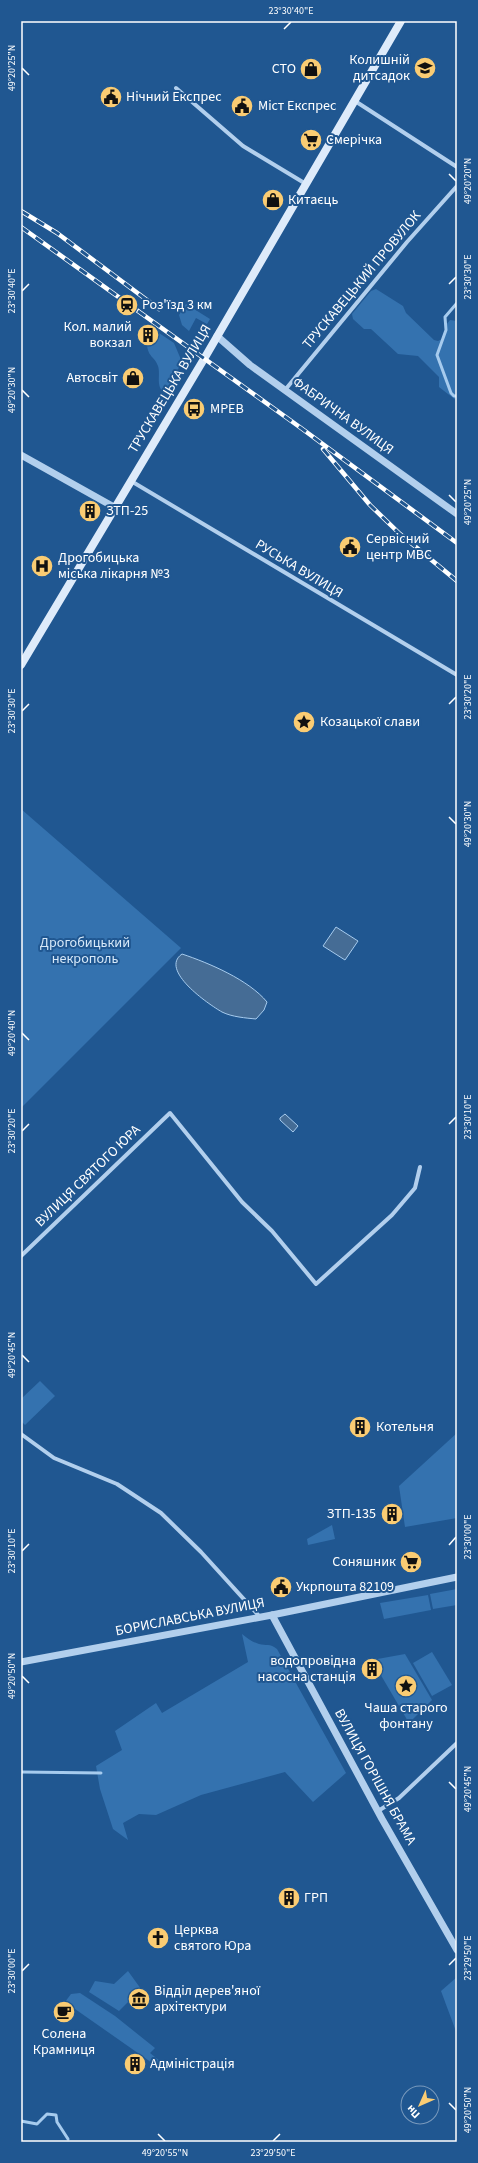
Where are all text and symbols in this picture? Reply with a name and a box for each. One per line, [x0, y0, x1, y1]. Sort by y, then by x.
text: 23°30'40"E [268, 4, 314, 18]
text: 49°20'25"N [5, 45, 19, 91]
place label: Колишній дитсадок [349, 50, 410, 86]
school or university icon: Колишній дитсадок [412, 55, 438, 81]
shop icon: СТО [298, 56, 324, 82]
place label: СТО [272, 59, 296, 79]
public building icon: Нічний Експрес [98, 84, 124, 110]
place label: Нічний Експрес [126, 87, 222, 107]
public building icon: Міст Експрес [229, 93, 255, 119]
place label: Міст Експрес [258, 96, 337, 116]
supermarket icon: Смерічка [298, 127, 324, 153]
place label: Смерічка [326, 130, 382, 150]
text: 49°20'20"N [461, 158, 475, 204]
shop icon: Китаєць [260, 187, 286, 213]
place label: Китаєць [288, 190, 338, 210]
street label: ТРУСКАВЕЦЬКИЙ ПРОВУЛОК [298, 206, 426, 353]
text: 23°30'30"E [461, 254, 475, 300]
text: 23°30'40"E [5, 268, 19, 314]
station icon: Роз'їзд 3 км [114, 292, 140, 318]
place label: Роз'їзд 3 км [142, 295, 212, 315]
place label: Кол. малий вокзал [64, 317, 132, 353]
street label: ТРУСКАВЕЦЬКА ВУЛИЦЯ [124, 321, 216, 457]
building icon: Кол. малий вокзал [135, 322, 161, 348]
shop icon: Автосвіт [120, 365, 146, 391]
text: 49°20'30"N [5, 367, 19, 413]
place label: Автосвіт [66, 368, 119, 388]
street label: ФАБРИЧНА ВУЛИЦЯ [288, 372, 398, 460]
bus stop icon: МРЕВ [181, 396, 207, 422]
place label: МРЕВ [210, 399, 244, 419]
text: 49°20'25"N [461, 479, 475, 525]
building icon: ЗТП-25 [77, 498, 103, 524]
place label: ЗТП-25 [106, 501, 148, 521]
place label: Сервісний центр МВС [366, 529, 432, 565]
public building icon: Сервісний центр МВС [337, 534, 363, 560]
street label: РУСЬКА ВУЛИЦЯ [251, 535, 347, 603]
place label: Дрогобицька міська лікарня №3 [58, 548, 170, 584]
hospital icon: Дрогобицька міська лікарня №3 [29, 553, 55, 579]
text: 23°30'20"E [461, 674, 475, 720]
text: 23°30'30"E [5, 688, 19, 734]
place icon: Козацької слави [291, 709, 317, 735]
place label: Козацької слави [320, 712, 420, 732]
text: 49°20'30"N [461, 801, 475, 847]
park label: Дрогобицький некрополь [40, 933, 130, 969]
text: 49°20'40"N [5, 1010, 19, 1056]
text: 23°30'10"E [461, 1094, 475, 1140]
text: 23°30'20"E [5, 1108, 19, 1154]
street label: ВУЛИЦЯ СВЯТОГО ЮРА [31, 1120, 145, 1232]
text: 49°20'45"N [5, 1332, 19, 1378]
building icon: Котельня [347, 1414, 373, 1440]
place label: Котельня [376, 1417, 434, 1437]
building icon: ЗТП-135 [379, 1501, 405, 1527]
place label: ЗТП-135 [327, 1504, 376, 1524]
text: 23°30'00"E [461, 1514, 475, 1560]
text: 23°30'10"E [5, 1528, 19, 1574]
supermarket icon: Соняшник [398, 1549, 424, 1575]
place label: Соняшник [332, 1552, 396, 1572]
public building icon: Укрпошта 82109 [268, 1574, 294, 1600]
place label: Укрпошта 82109 [296, 1577, 394, 1597]
street label: БОРИСЛАВСЬКА ВУЛИЦЯ [114, 1593, 266, 1641]
place label: водопровідна насосна станція [258, 1651, 356, 1687]
text: 49°20'50"N [5, 1653, 19, 1699]
building icon: водопровідна насосна станція [359, 1656, 385, 1682]
place icon: Чаша старого фонтану [393, 1673, 419, 1699]
place label: Чаша старого фонтану [364, 1698, 448, 1734]
street label: ВУЛИЦЯ ГОРІШНЯ БРАМА [329, 1705, 421, 1849]
text: 49°20'45"N [461, 1766, 475, 1812]
building icon: ГРП [276, 1885, 302, 1911]
place label: ГРП [304, 1888, 328, 1908]
place label: Церква святого Юра [174, 1920, 251, 1956]
church icon: Церква святого Юра [145, 1925, 171, 1951]
text: 23°29'50"E [461, 1935, 475, 1981]
text: 23°30'00"E [5, 1948, 19, 1994]
place label: Відділ дерев'яної архітектури [154, 1981, 261, 2017]
museum icon: Відділ дерев'яної архітектури [126, 1986, 152, 2012]
cafe icon: Солена Крамниця [51, 1999, 77, 2025]
place label: Солена Крамниця [33, 2024, 95, 2060]
building icon: Адміністрація [122, 2051, 148, 2077]
place label: Адміністрація [150, 2054, 235, 2074]
north arrow [400, 2085, 440, 2125]
text: 49°20'50"N [461, 2087, 475, 2133]
text: Пн [403, 2102, 423, 2122]
text: 49°20'55"N [142, 2146, 188, 2160]
text: 23°29'50"E [250, 2146, 296, 2160]

